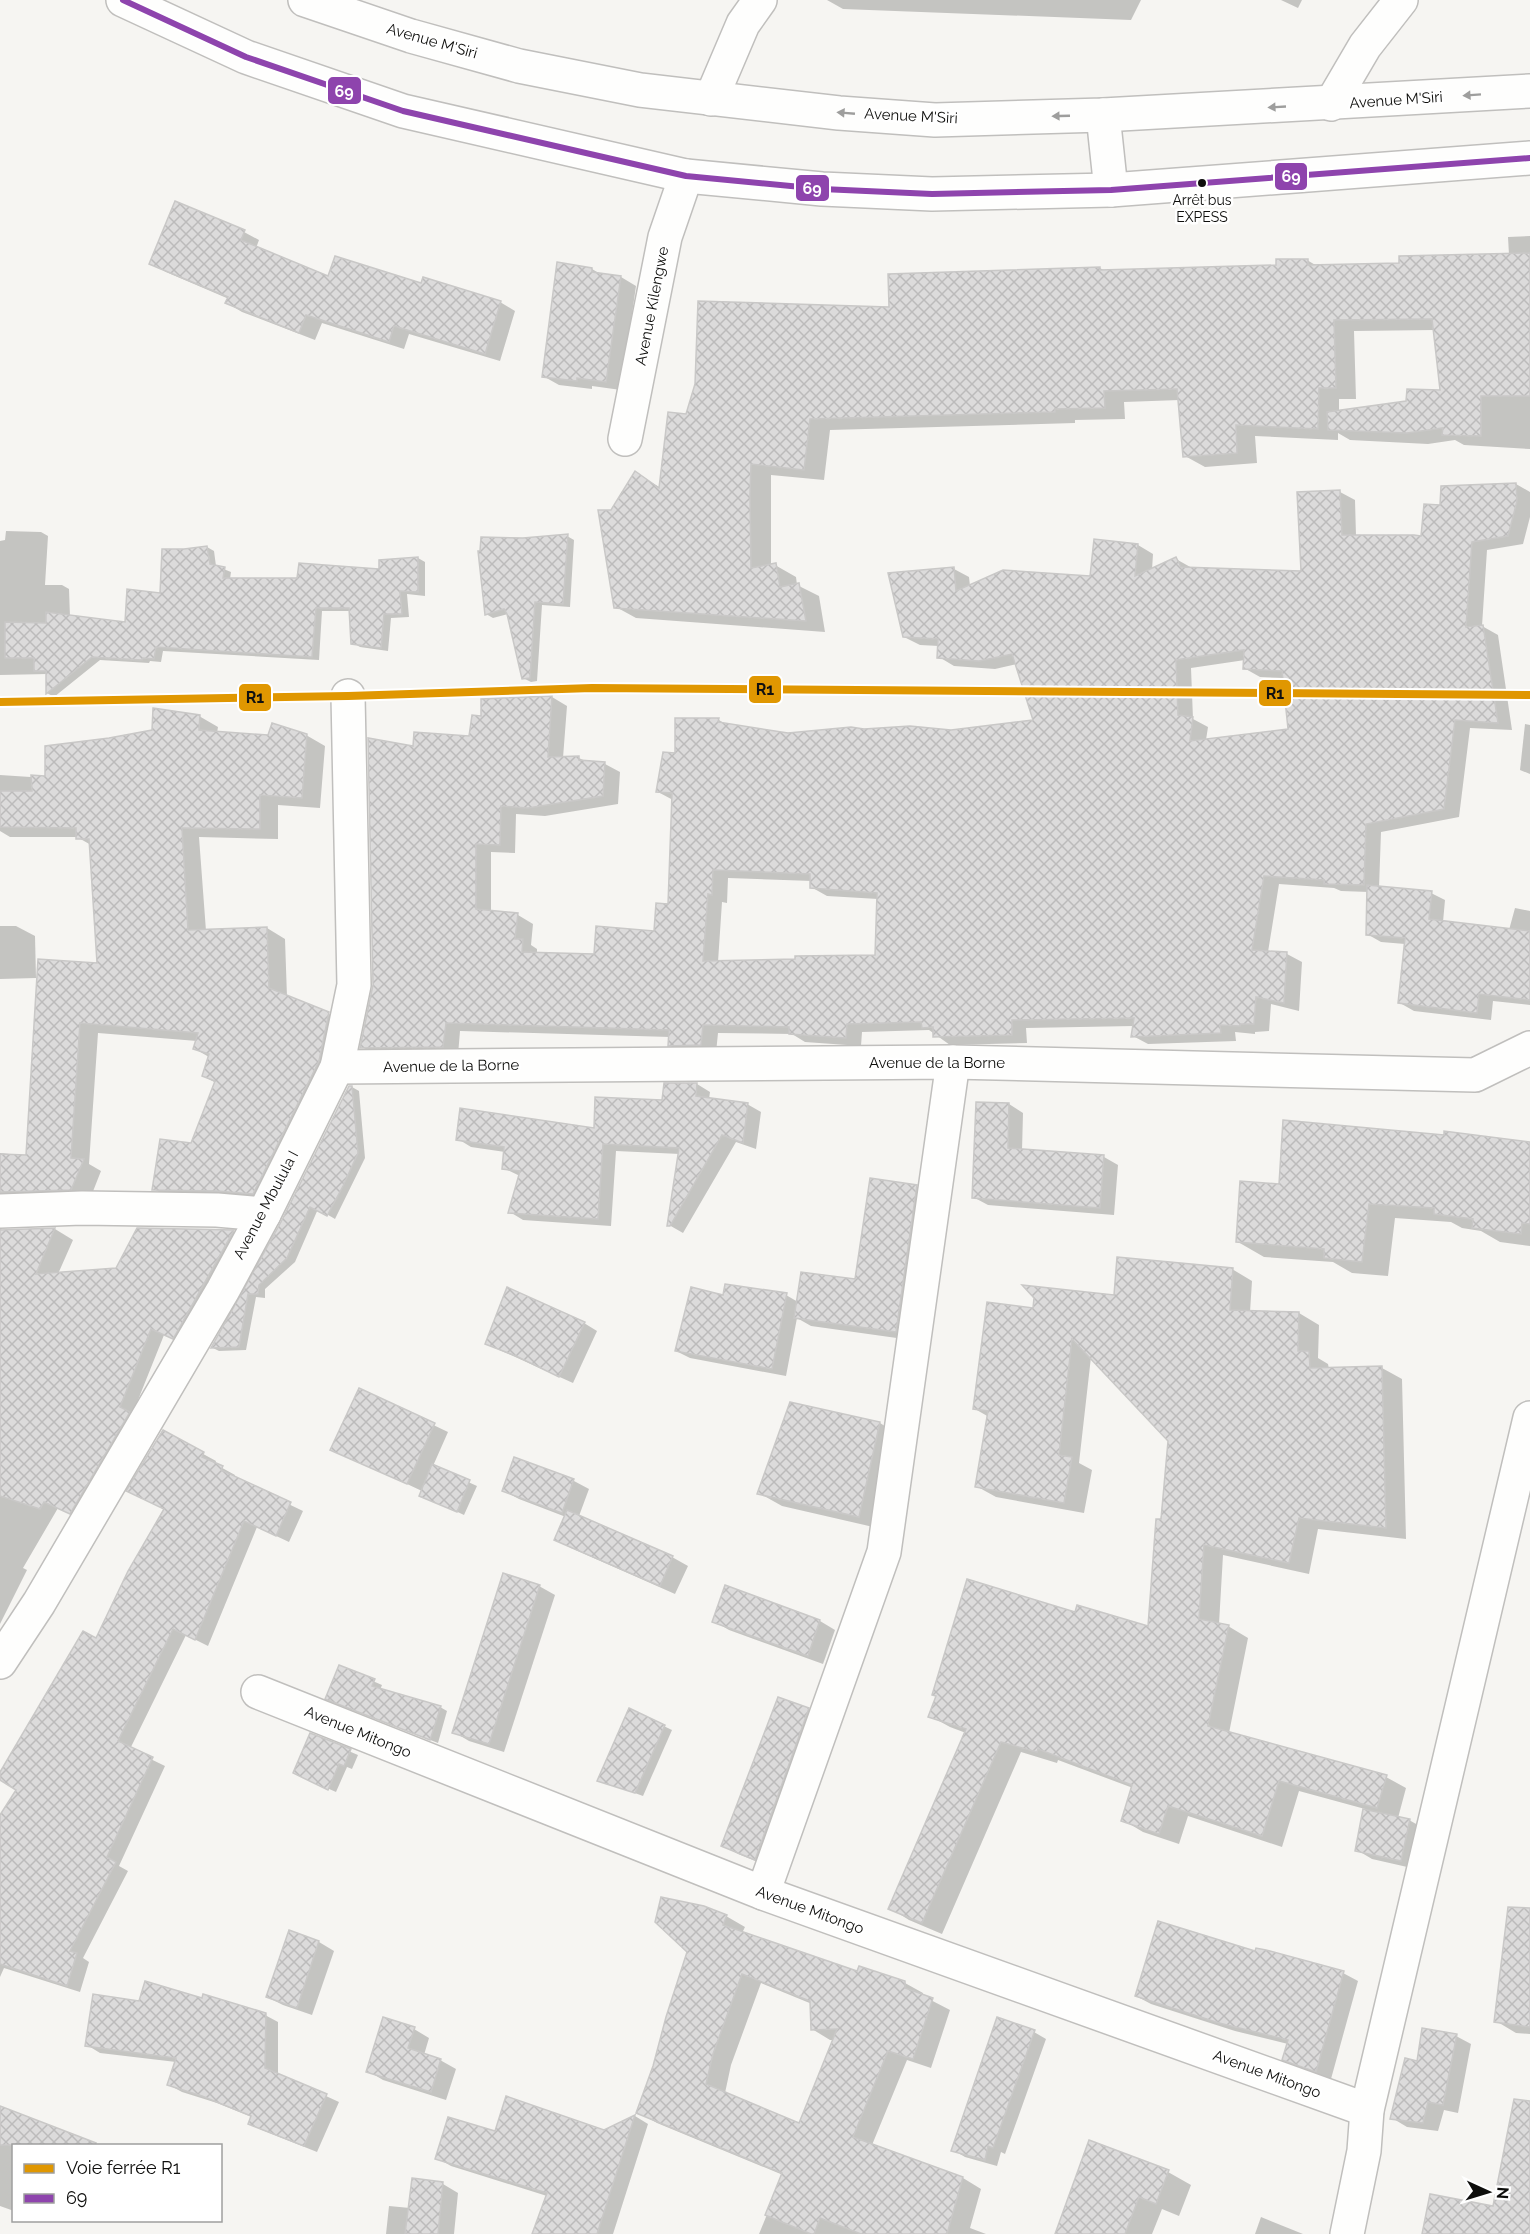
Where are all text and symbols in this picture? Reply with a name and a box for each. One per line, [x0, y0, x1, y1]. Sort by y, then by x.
street label: Avenue M'Siri [385, 19, 479, 63]
line badge: 69 [327, 76, 362, 105]
text: 69 [334, 82, 354, 101]
street label: Avenue M'Siri [1349, 88, 1443, 112]
one-way arrow [1462, 90, 1481, 100]
one-way arrow [1267, 102, 1286, 111]
street label: Avenue M'Siri [864, 105, 958, 127]
one-way arrow [836, 108, 855, 118]
one-way arrow [1052, 112, 1071, 121]
line badge: 69 [1274, 162, 1308, 191]
text: 69 [1281, 167, 1301, 186]
line badge: 69 [795, 174, 830, 202]
marker: Arrêt bus EXPESS [1196, 177, 1208, 189]
text: 69 [802, 179, 822, 198]
place label: Arrêt bus EXPESS [1172, 192, 1232, 225]
street label: Avenue Kilengwe [632, 245, 672, 367]
line badge: R1 [748, 675, 782, 704]
line badge: R1 [1258, 679, 1292, 707]
text: R1 [756, 680, 774, 699]
line badge: R1 [238, 683, 272, 712]
text: R1 [1266, 684, 1284, 703]
text: R1 [246, 688, 264, 707]
street label: Avenue de la Borne [869, 1054, 1005, 1072]
street label: Avenue de la Borne [383, 1056, 519, 1076]
street label: Avenue Mbulula I [230, 1148, 302, 1262]
street label: Avenue Mitongo [302, 1702, 414, 1762]
street label: Avenue Mitongo [754, 1882, 867, 1938]
street label: Avenue Mitongo [1211, 2046, 1324, 2102]
legend [12, 2144, 222, 2222]
text: Voie ferrée R1 [66, 2157, 181, 2178]
north arrow [1458, 2162, 1518, 2222]
text: N [1493, 2186, 1512, 2200]
text: 69 [66, 2187, 87, 2208]

